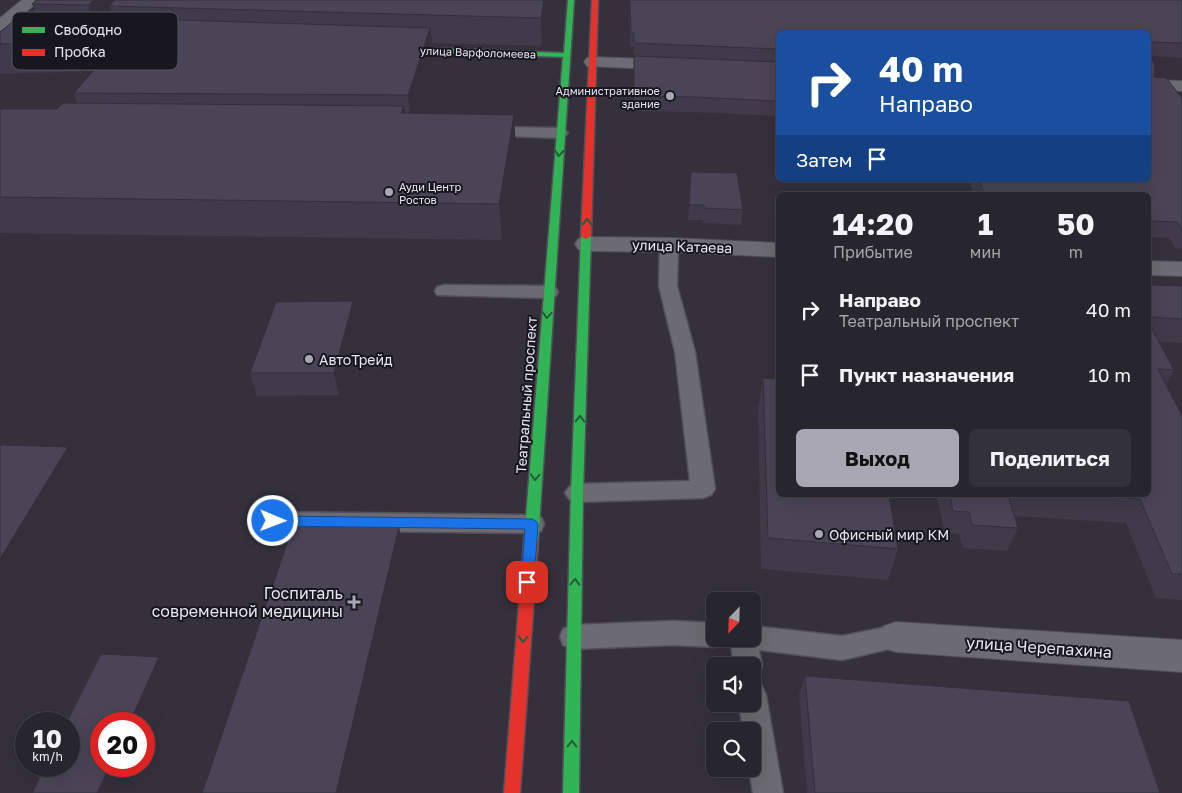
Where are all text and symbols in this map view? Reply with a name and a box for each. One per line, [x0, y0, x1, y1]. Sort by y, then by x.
legend [12, 12, 178, 70]
text: Свободно [54, 21, 122, 38]
text: Пробка [54, 43, 106, 60]
street label: улица Варфоломеева [420, 43, 536, 61]
text: 40 m [879, 48, 963, 90]
icon: right [796, 50, 861, 115]
place label: Административное здание [555, 84, 660, 110]
marker: Административное здание [664, 90, 676, 102]
text: Направо [879, 90, 973, 117]
icon: arrive [863, 145, 891, 173]
text: Затем [796, 148, 853, 171]
one-way arrow [554, 150, 565, 158]
place label: Ауди Центр Ростов [399, 180, 461, 206]
marker: Ауди Центр Ростов [383, 186, 395, 198]
text: 14:20 [832, 206, 914, 242]
text: 1 [978, 206, 993, 242]
text: 50 [1057, 206, 1095, 242]
one-way arrow [582, 218, 592, 226]
street label: улица Катаева [632, 236, 732, 256]
text: Прибытие [833, 242, 913, 262]
text: мин [970, 242, 1001, 262]
text: m [1069, 242, 1083, 262]
text: Направо [839, 288, 921, 311]
icon: right [796, 296, 824, 324]
text: 40 m [1086, 298, 1131, 321]
text: Театральный проспект [839, 311, 1019, 331]
one-way arrow [542, 312, 553, 320]
street label: Театральный проспект [512, 316, 540, 474]
place label: АвтоТрейд [319, 351, 393, 368]
marker: АвтоТрейд [303, 353, 315, 365]
icon: arrive [796, 361, 824, 389]
text: Пункт назначения [839, 363, 1014, 386]
text: 10 m [1088, 363, 1131, 386]
one-way arrow [574, 415, 585, 423]
button: Выход [796, 429, 959, 487]
button: Поделиться [969, 429, 1131, 487]
one-way arrow [530, 474, 541, 482]
position arrow [246, 494, 298, 546]
place label: Офисный мир КМ [829, 526, 949, 543]
marker: Офисный мир КМ [813, 528, 825, 540]
pin [506, 561, 548, 603]
icon: arrive [513, 568, 541, 596]
one-way arrow [569, 578, 580, 586]
place label: Госпиталь современной медицины [152, 583, 343, 621]
north arrow [706, 592, 761, 648]
map controls [706, 592, 761, 777]
marker: Госпиталь современной медицины [347, 595, 361, 609]
street label: улица Черепахина [965, 632, 1113, 662]
one-way arrow [518, 636, 529, 644]
button: sound [706, 657, 761, 712]
speed limit sign: 20 [90, 712, 155, 777]
button: search [706, 722, 761, 777]
text: 10 [33, 723, 62, 754]
one-way arrow [567, 740, 577, 748]
text: km/h [32, 749, 63, 764]

